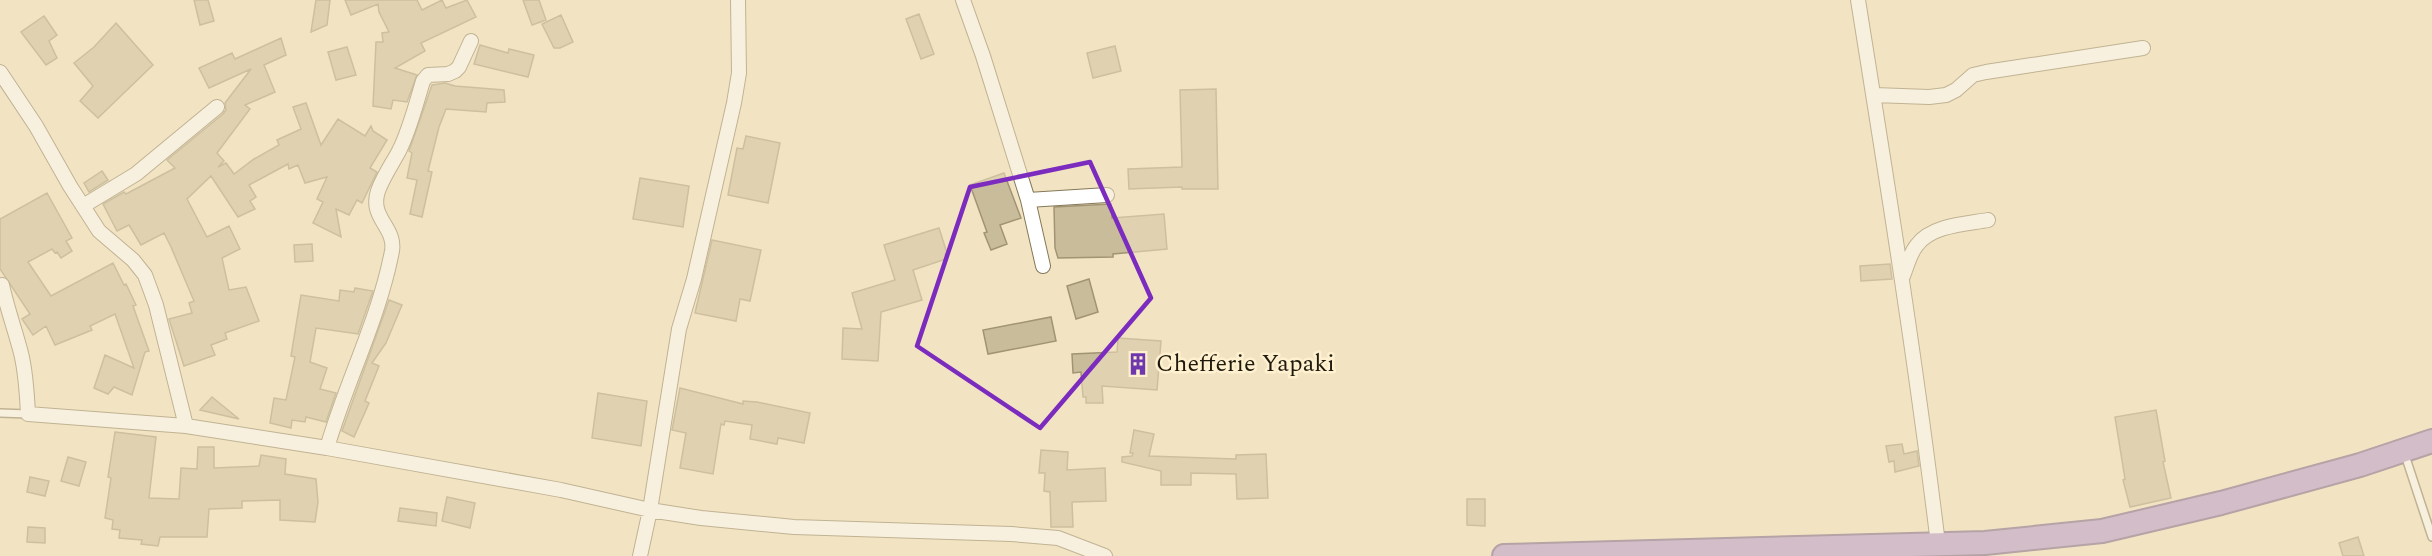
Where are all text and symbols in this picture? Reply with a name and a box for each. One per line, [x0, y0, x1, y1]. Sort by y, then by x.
place label: Chefferie Yapaki [1156, 346, 1335, 382]
building icon: Chefferie Yapaki [1125, 351, 1151, 377]

